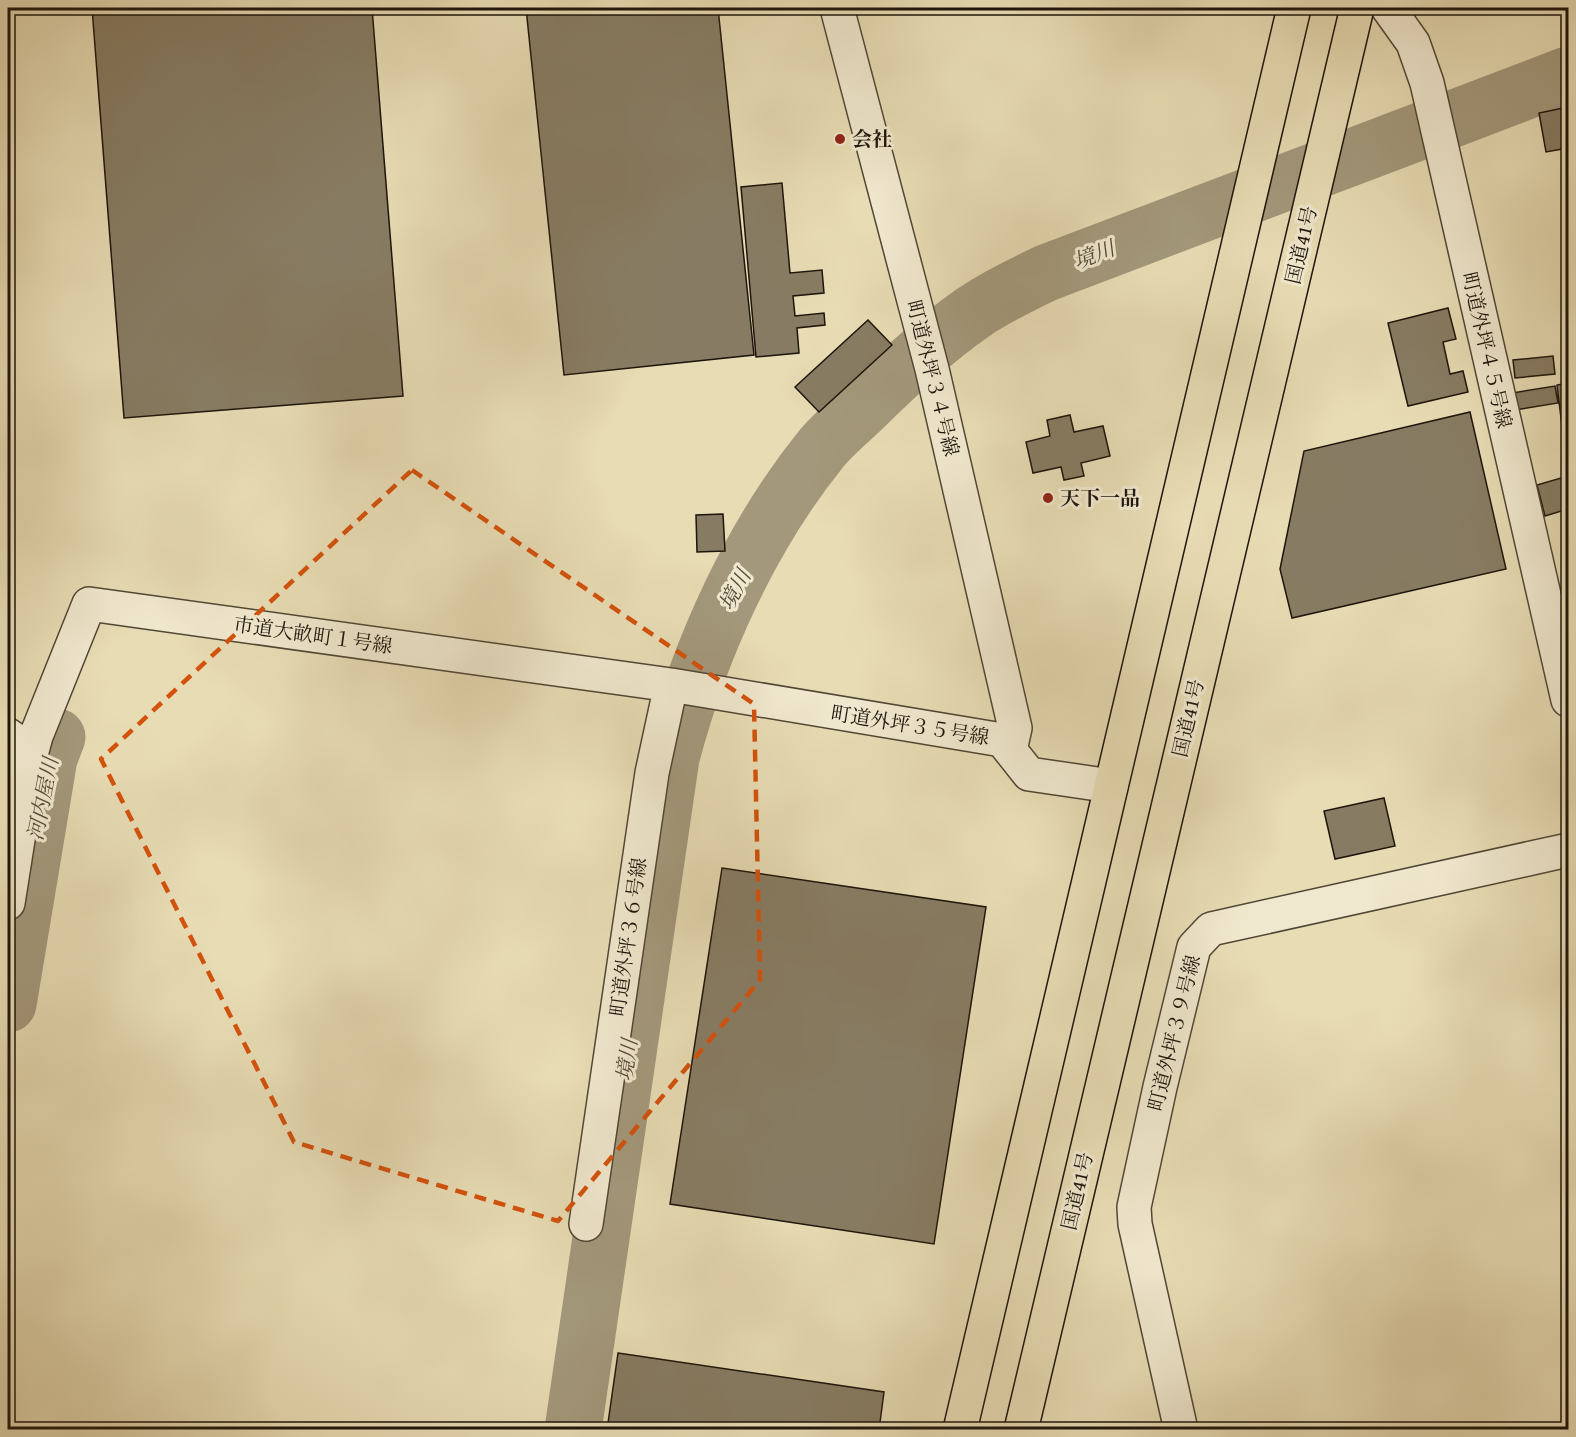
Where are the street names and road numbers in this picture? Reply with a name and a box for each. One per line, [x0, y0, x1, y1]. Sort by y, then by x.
street label: 国道41号 [1277, 203, 1324, 287]
street label: 町道外坪４５号線 [1455, 269, 1520, 431]
street label: 町道外坪３４号線 [900, 297, 967, 459]
street label: 市道大畝町１号線 [232, 609, 394, 660]
street label: 国道41号 [1164, 676, 1211, 760]
street label: 町道外坪３５号線 [829, 698, 991, 751]
street label: 町道外坪３６号線 [602, 856, 653, 1018]
street label: 町道外坪３９号線 [1140, 952, 1207, 1114]
street label: 国道41号 [1053, 1149, 1100, 1233]

